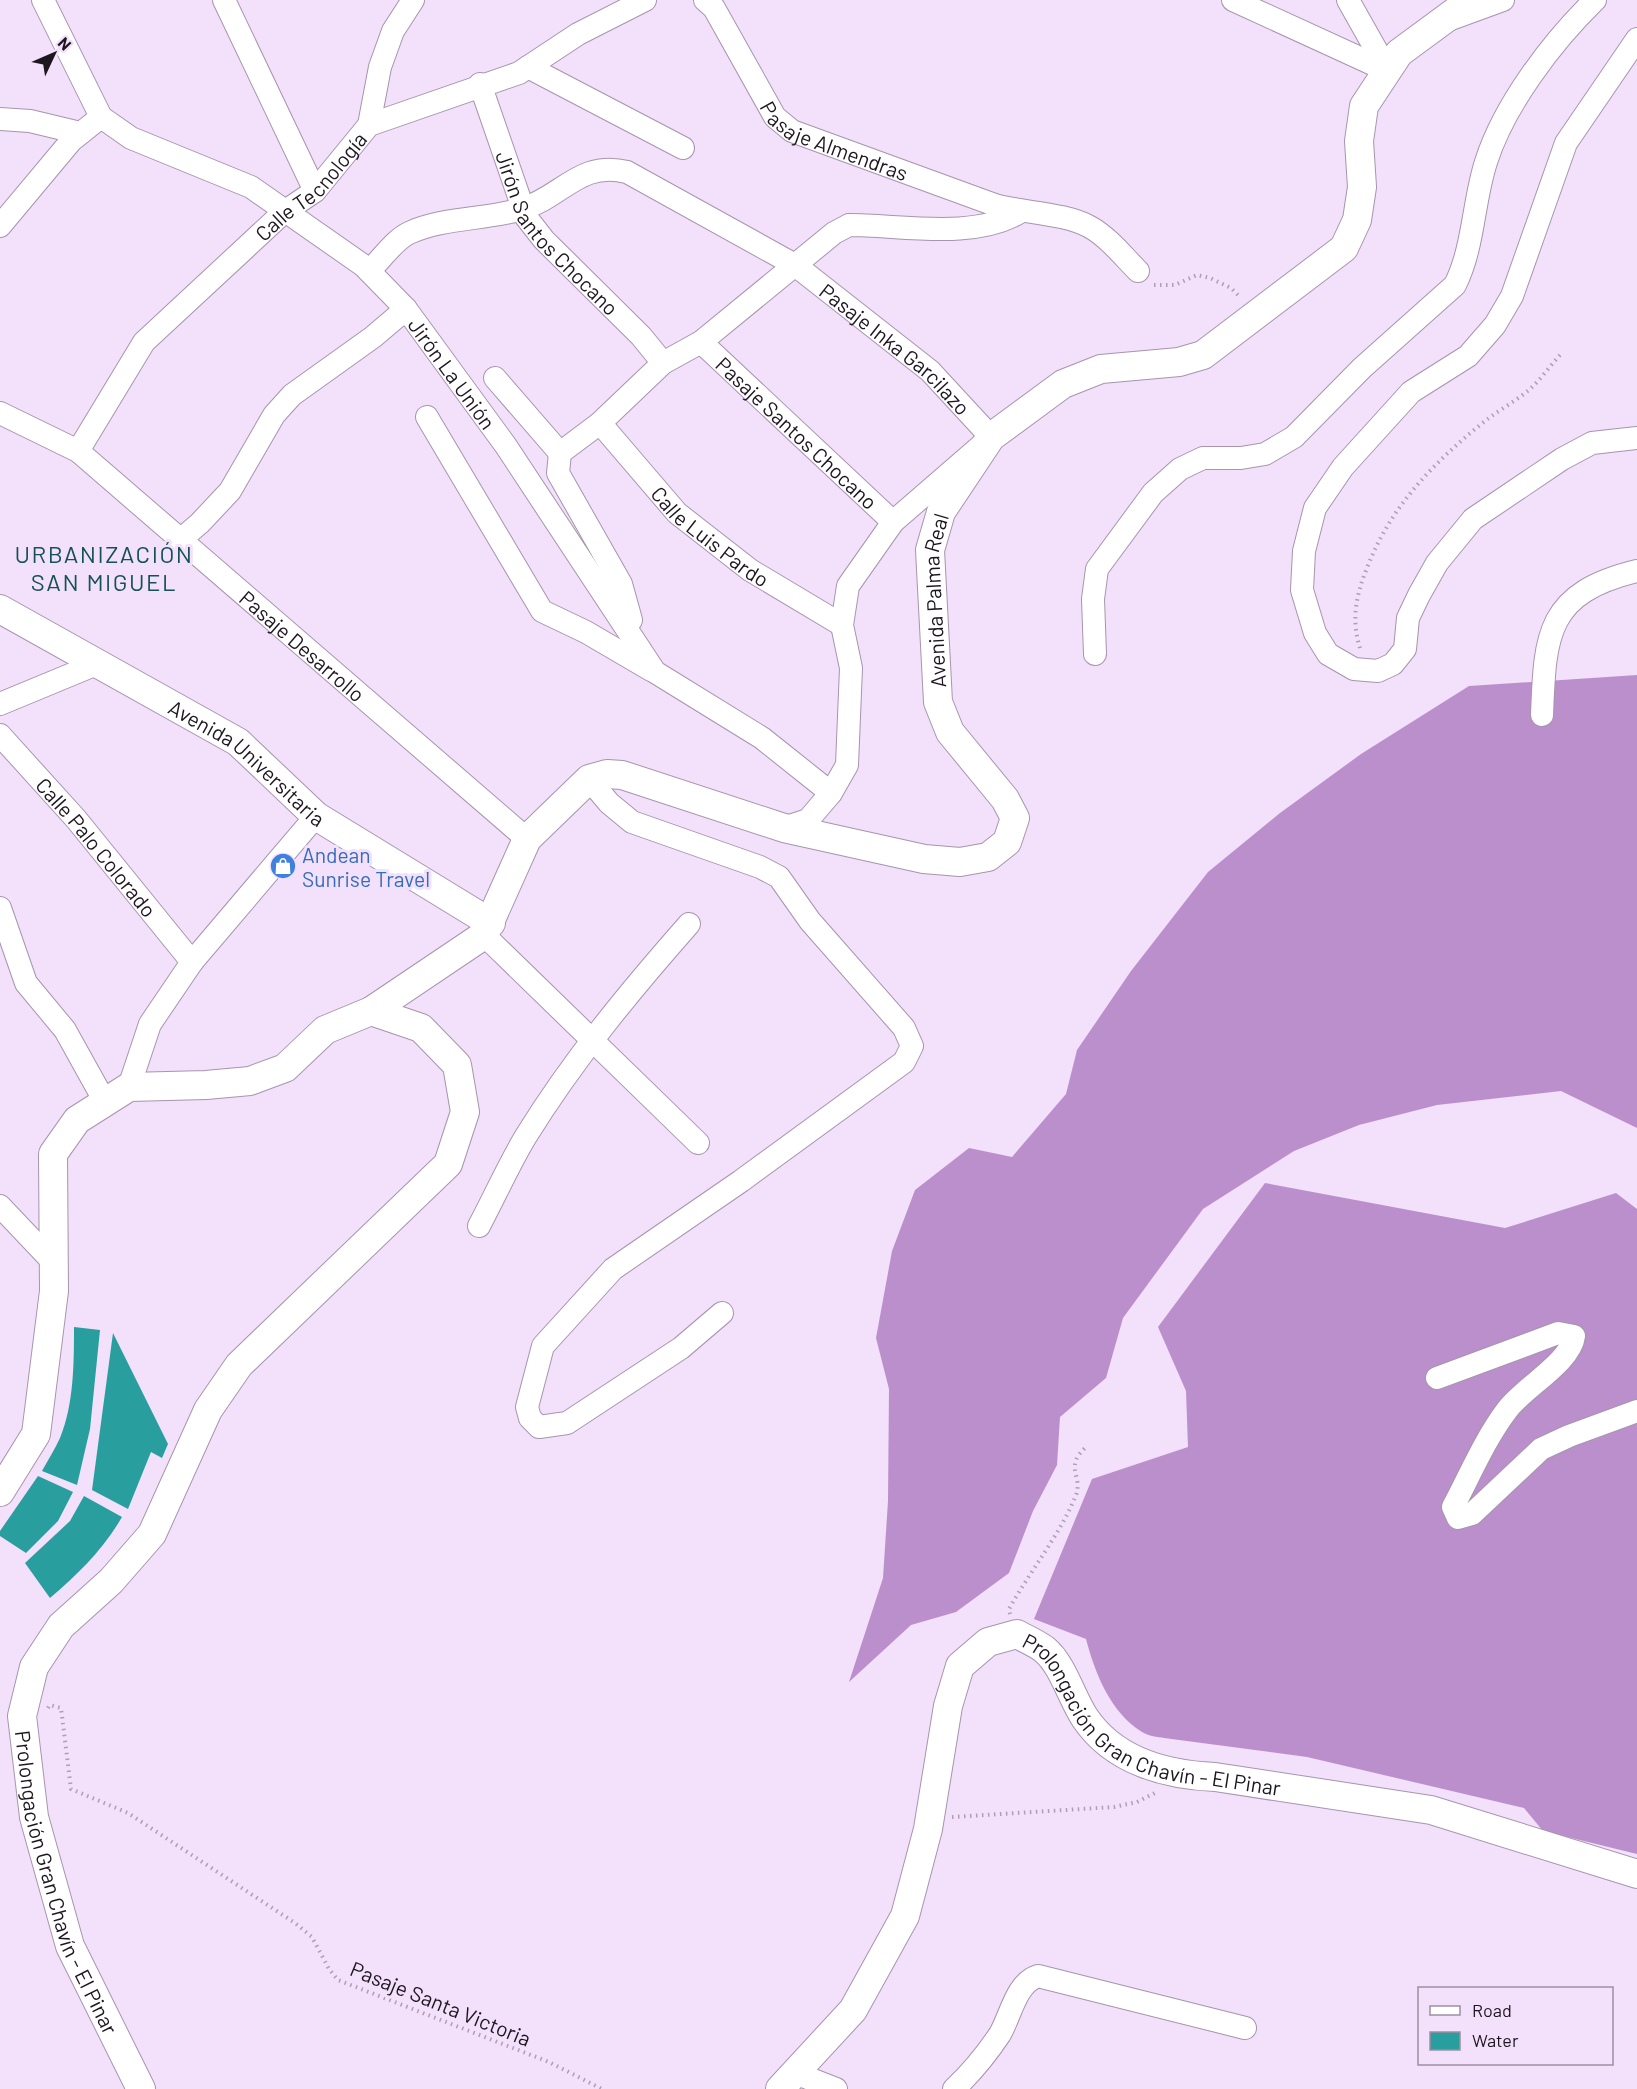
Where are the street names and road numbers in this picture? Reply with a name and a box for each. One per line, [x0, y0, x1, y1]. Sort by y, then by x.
street label: Pasaje Almendras [756, 96, 912, 185]
street label: Calle Tecnología [249, 126, 371, 245]
street label: Jirón Santos Chocano [492, 148, 624, 320]
street label: Pasaje Inka Garcilazo [815, 277, 976, 419]
street label: Jirón La Unión [404, 312, 502, 433]
street label: Pasaje Santos Chocano [712, 351, 883, 514]
street label: Calle Luis Pardo [647, 481, 774, 591]
street label: Avenida Palma Real [918, 510, 953, 688]
street label: Pasaje Desarrollo [235, 585, 371, 706]
street label: Avenida Universitaria [165, 694, 329, 831]
street label: Calle Palo Colorado [32, 772, 162, 921]
street label: Prolongación Gran Chavín - El Pinar [1019, 1627, 1283, 1799]
street label: Prolongación Gran Chavín - El Pinar [11, 1729, 124, 2038]
street label: Pasaje Santa Victoria [347, 1955, 535, 2051]

